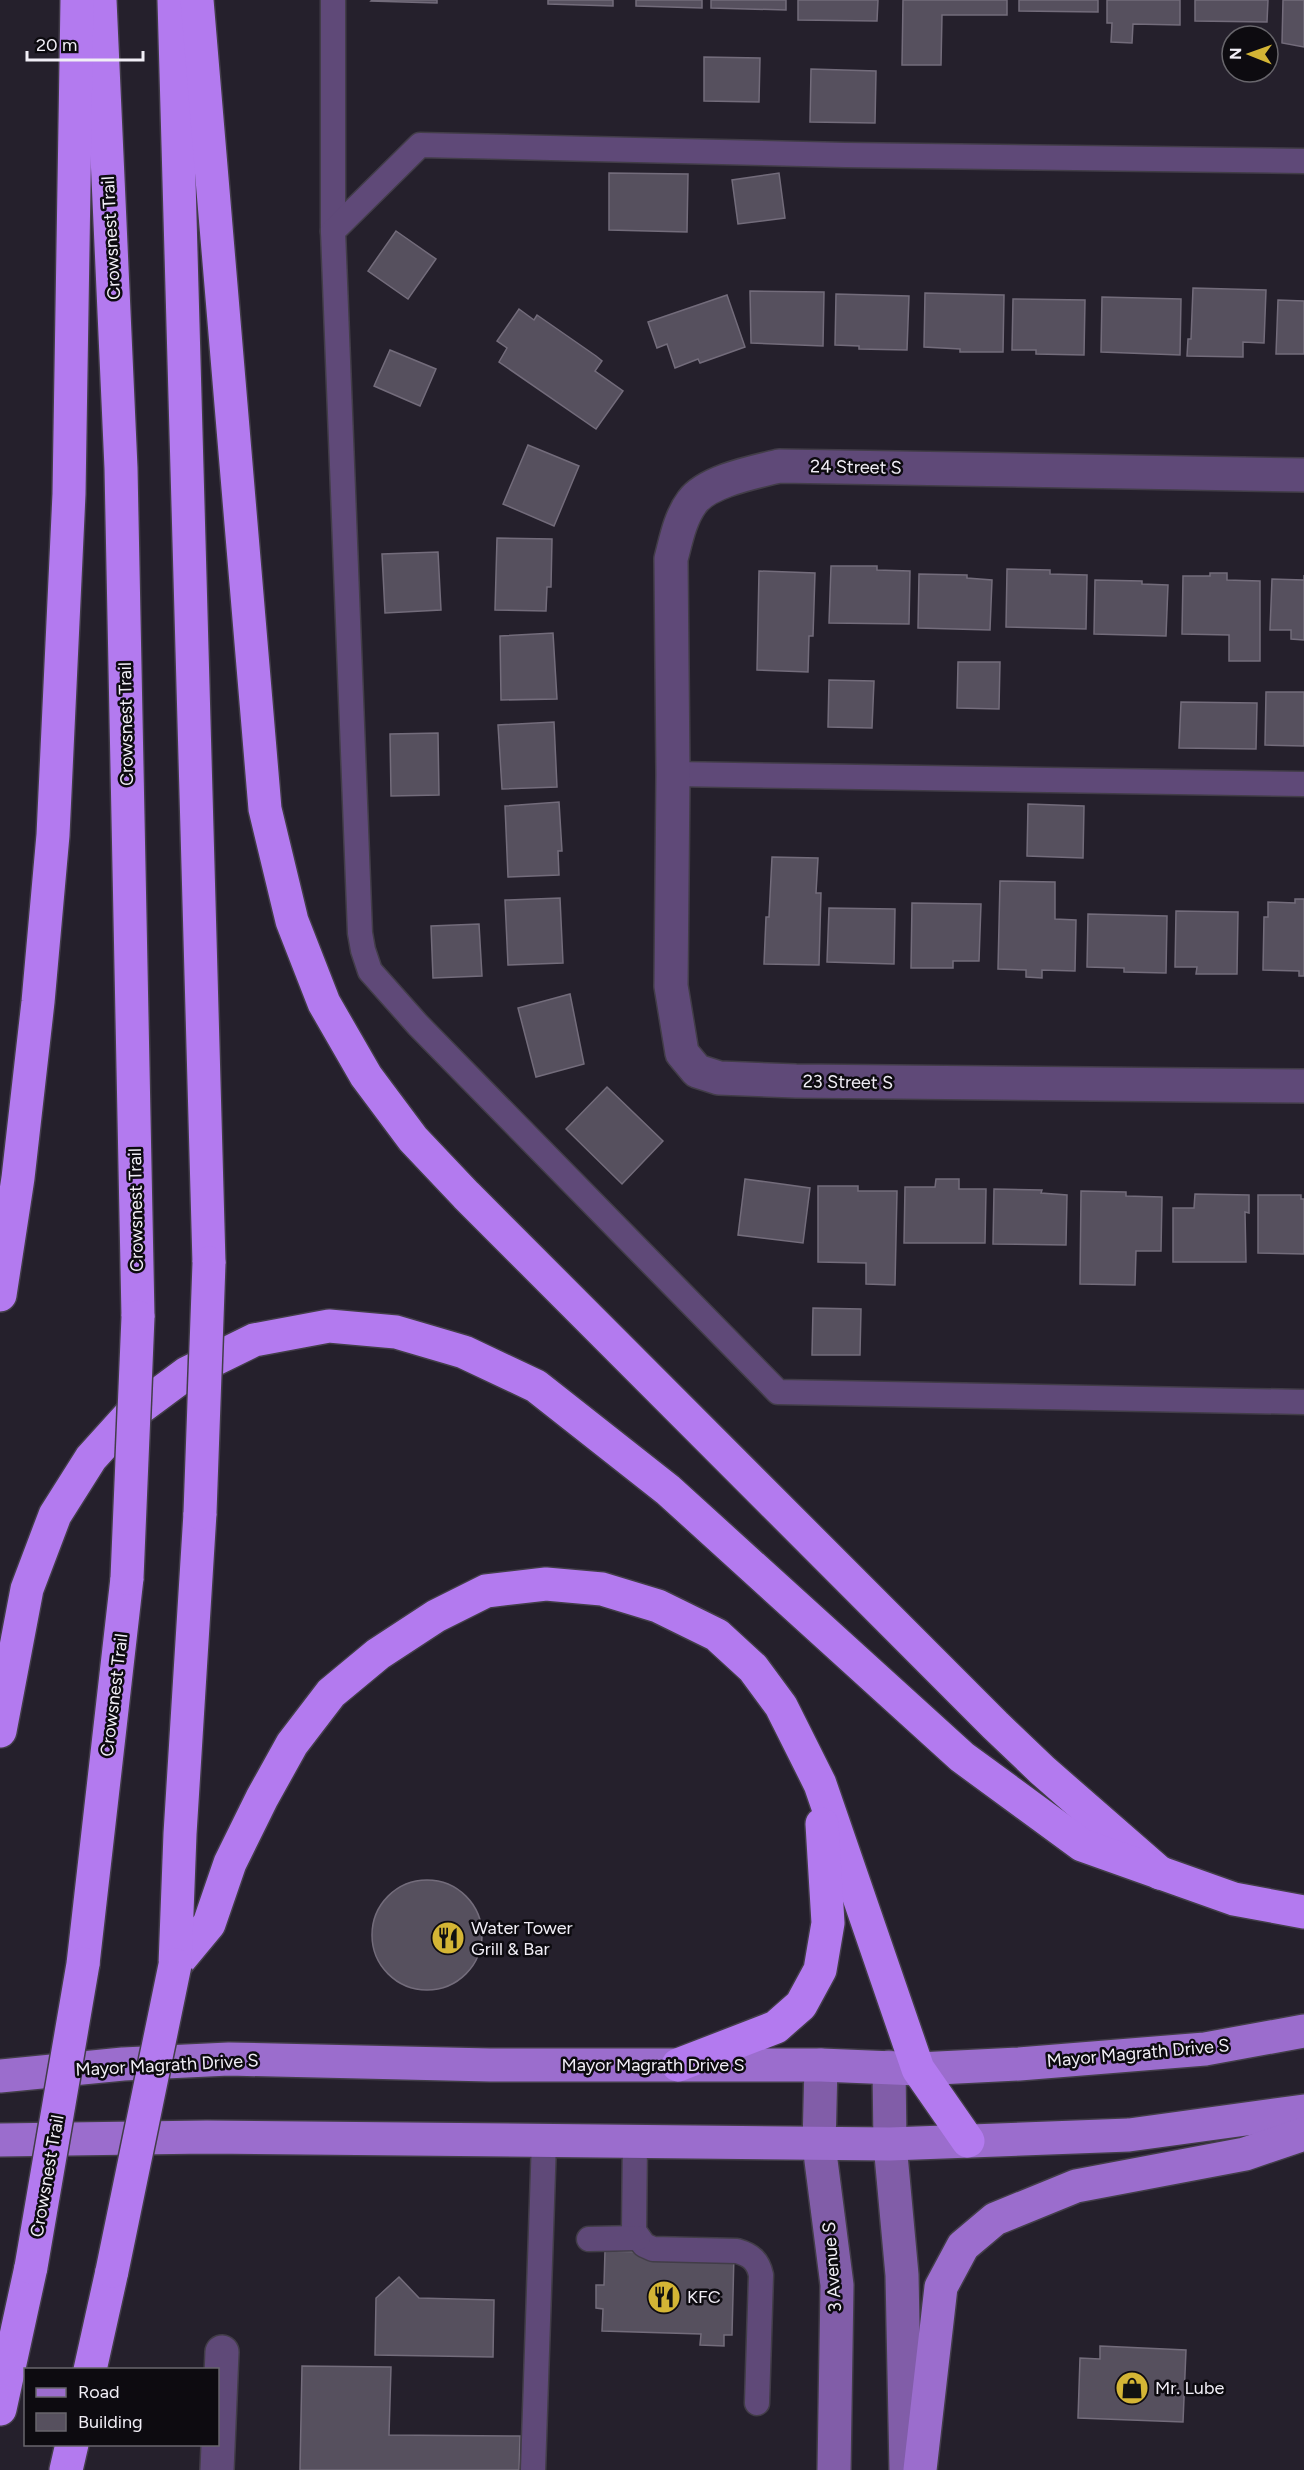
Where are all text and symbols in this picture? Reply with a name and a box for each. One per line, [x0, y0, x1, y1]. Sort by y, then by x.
scale bar [27, 24, 142, 62]
north arrow [1220, 24, 1280, 84]
text: 20 m [36, 34, 77, 56]
text: N [1226, 47, 1245, 60]
street label: Crowsnest Trail [97, 176, 125, 300]
street label: 24 Street S [810, 455, 902, 479]
street label: Crowsnest Trail [114, 662, 138, 786]
street label: 23 Street S [803, 1070, 893, 1094]
street label: Crowsnest Trail [124, 1148, 148, 1272]
street label: Crowsnest Trail [96, 1632, 132, 1758]
place label: Water Tower Grill & Bar [471, 1917, 573, 1960]
restaurant icon: Water Tower Grill & Bar [430, 1920, 466, 1956]
street label: Mayor Magrath Drive S [1046, 2034, 1230, 2072]
street label: Mayor Magrath Drive S [75, 2049, 259, 2081]
street label: Mayor Magrath Drive S [561, 2054, 745, 2076]
street label: Crowsnest Trail [25, 2113, 69, 2239]
street label: 3 Avenue S [818, 2221, 846, 2313]
restaurant icon: KFC [646, 2279, 682, 2315]
place label: KFC [687, 2286, 721, 2308]
legend [24, 2368, 219, 2446]
shop icon: Mr. Lube [1114, 2370, 1150, 2406]
place label: Mr. Lube [1155, 2377, 1224, 2399]
text: Road [78, 2381, 119, 2403]
text: Building [78, 2411, 143, 2433]

